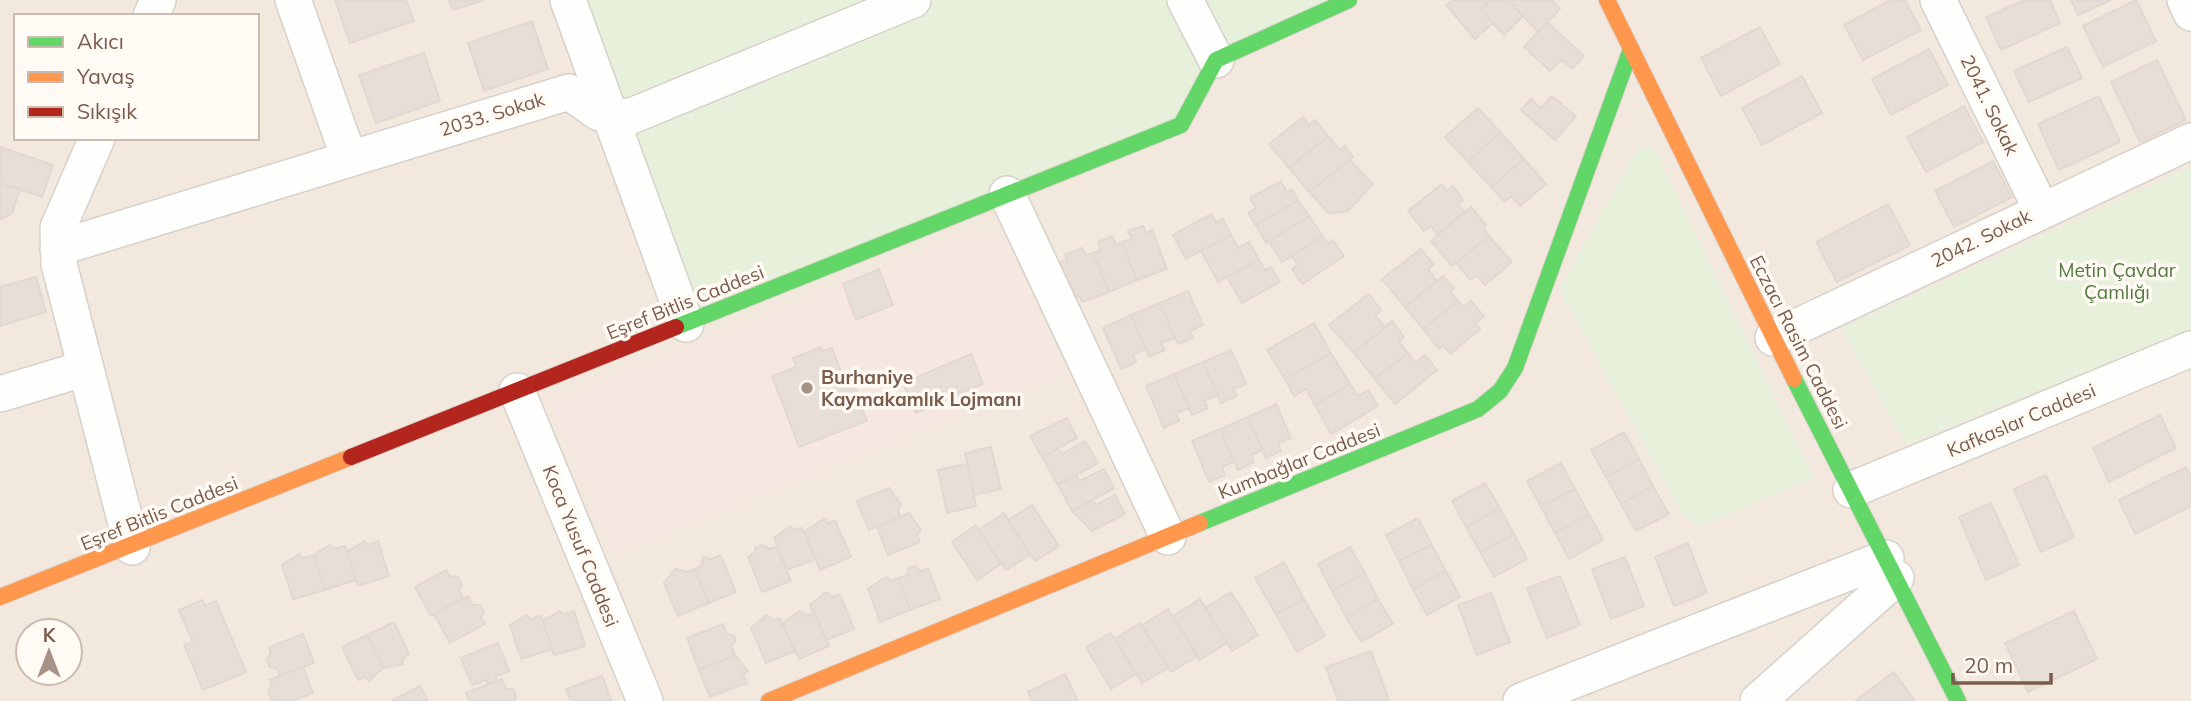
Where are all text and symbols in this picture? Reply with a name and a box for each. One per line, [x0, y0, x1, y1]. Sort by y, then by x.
legend [14, 14, 259, 140]
text: Akıcı [77, 28, 124, 54]
street label: 2041. Sokak [1955, 51, 2025, 159]
text: Yavaş [76, 63, 135, 89]
street label: 2033. Sokak [437, 87, 548, 141]
text: Sıkışık [77, 98, 137, 124]
street label: 2042. Sokak [1927, 203, 2035, 273]
street label: Eczacı Rasim Caddesi [1745, 251, 1853, 433]
park label: Metin Çavdar Çamlığı [2058, 258, 2176, 304]
street label: Eşref Bitlis Caddesi [603, 259, 767, 345]
place label: Burhaniye Kaymakamlık Lojmanı [821, 365, 1021, 411]
street label: Kafkaslar Caddesi [1943, 378, 2099, 462]
marker: Burhaniye Kaymakamlık Lojmanı [799, 380, 815, 396]
street label: Kumbağlar Caddesi [1214, 418, 1384, 504]
street label: Koca Yusuf Caddesi [538, 462, 624, 630]
street label: Eşref Bitlis Caddesi [77, 470, 241, 556]
north arrow [14, 617, 84, 687]
text: K [43, 623, 57, 647]
scale bar [1953, 642, 2051, 686]
text: 20 m [1964, 652, 2013, 678]

